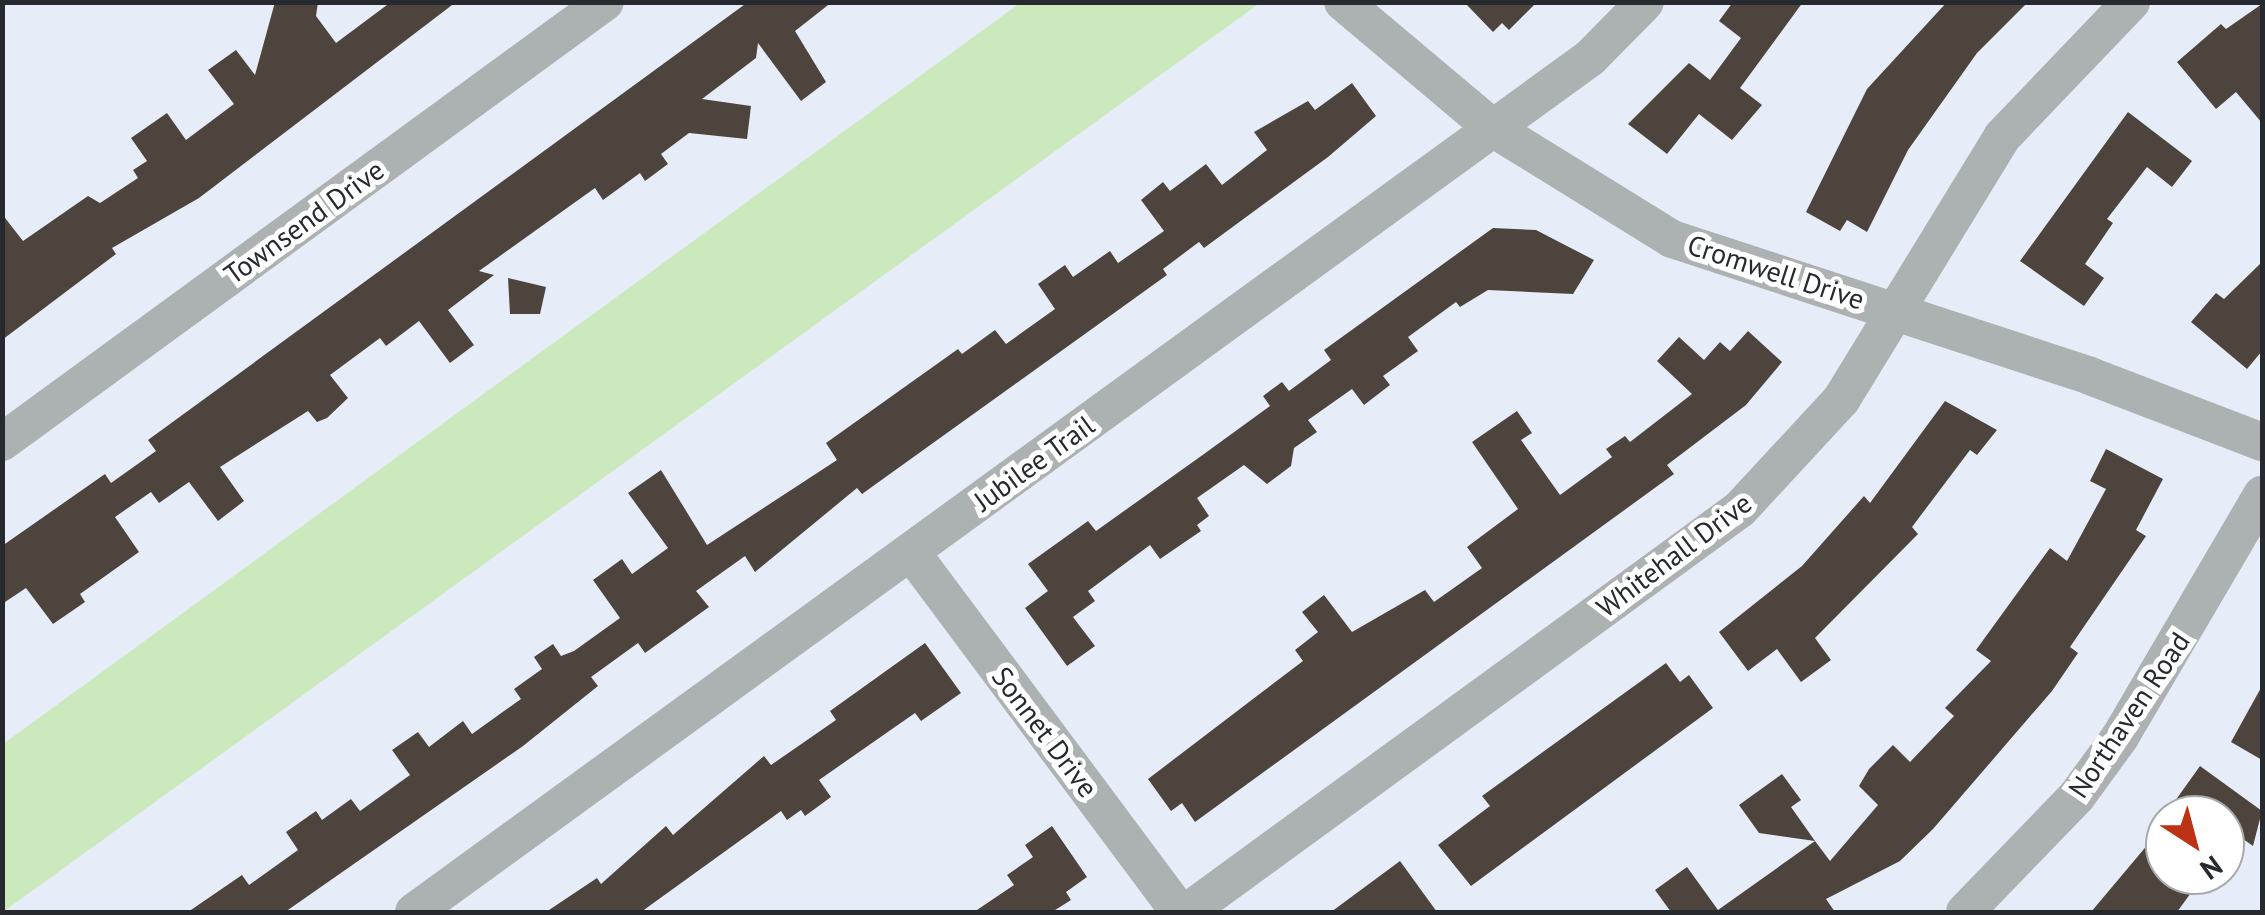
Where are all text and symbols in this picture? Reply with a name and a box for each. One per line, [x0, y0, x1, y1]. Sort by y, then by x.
street label: Townsend Drive [218, 153, 390, 291]
street label: Cromwell Drive [1683, 228, 1869, 316]
street label: Jubilee Trail [967, 408, 1101, 518]
street label: Whitehall Drive [1590, 486, 1758, 624]
street label: Northaven Road [2061, 626, 2197, 804]
street label: Sonnet Drive [985, 660, 1105, 804]
north arrow [2145, 795, 2245, 895]
text: N [2193, 848, 2230, 888]

